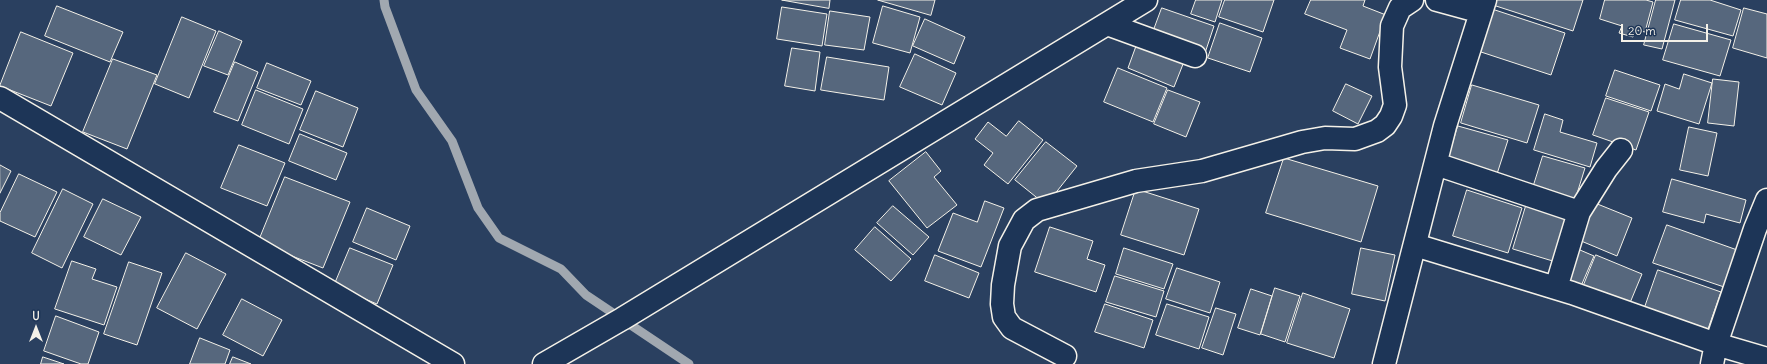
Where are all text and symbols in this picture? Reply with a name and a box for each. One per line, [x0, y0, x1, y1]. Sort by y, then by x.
scale bar [1623, 16, 1710, 42]
text: 20 m [1628, 23, 1656, 38]
north arrow [16, 308, 56, 348]
text: U [32, 309, 40, 323]

